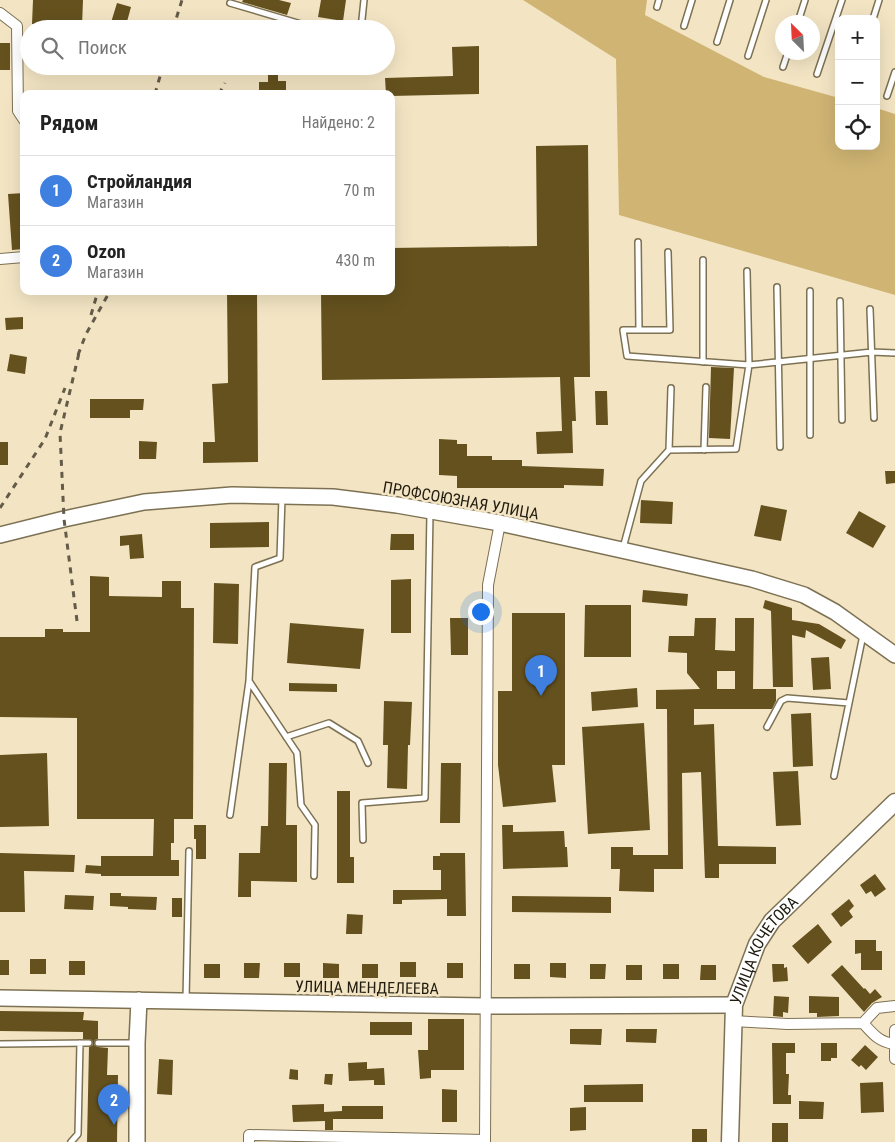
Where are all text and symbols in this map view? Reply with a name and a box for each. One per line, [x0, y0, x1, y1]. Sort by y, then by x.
north arrow [775, 15, 820, 60]
map controls [835, 15, 880, 150]
button: + [835, 15, 880, 60]
search box [20, 20, 395, 75]
icon: search [38, 34, 66, 62]
text: Поиск [78, 36, 127, 59]
button: − [835, 60, 880, 105]
button: locate [835, 105, 880, 150]
text: Рядом [40, 111, 99, 135]
text: Найдено: 2 [302, 113, 375, 132]
text: Стройландия [87, 170, 192, 193]
text: 1 [52, 181, 60, 200]
text: 70 m [343, 181, 375, 200]
text: Магазин [87, 193, 144, 212]
text: Ozon [87, 240, 126, 263]
text: 2 [52, 251, 60, 270]
text: 430 m [336, 251, 375, 270]
text: Магазин [87, 263, 144, 282]
street label: ПРОФСОЮЗНАЯ УЛИЦА [381, 477, 540, 524]
your location [468, 599, 494, 625]
pin: 1 [525, 655, 557, 696]
street label: УЛИЦА КОЧЕТОВА [726, 892, 802, 1007]
street label: УЛИЦА МЕНДЕЛЕЕВА [295, 977, 439, 998]
pin: 2 [98, 1084, 130, 1125]

